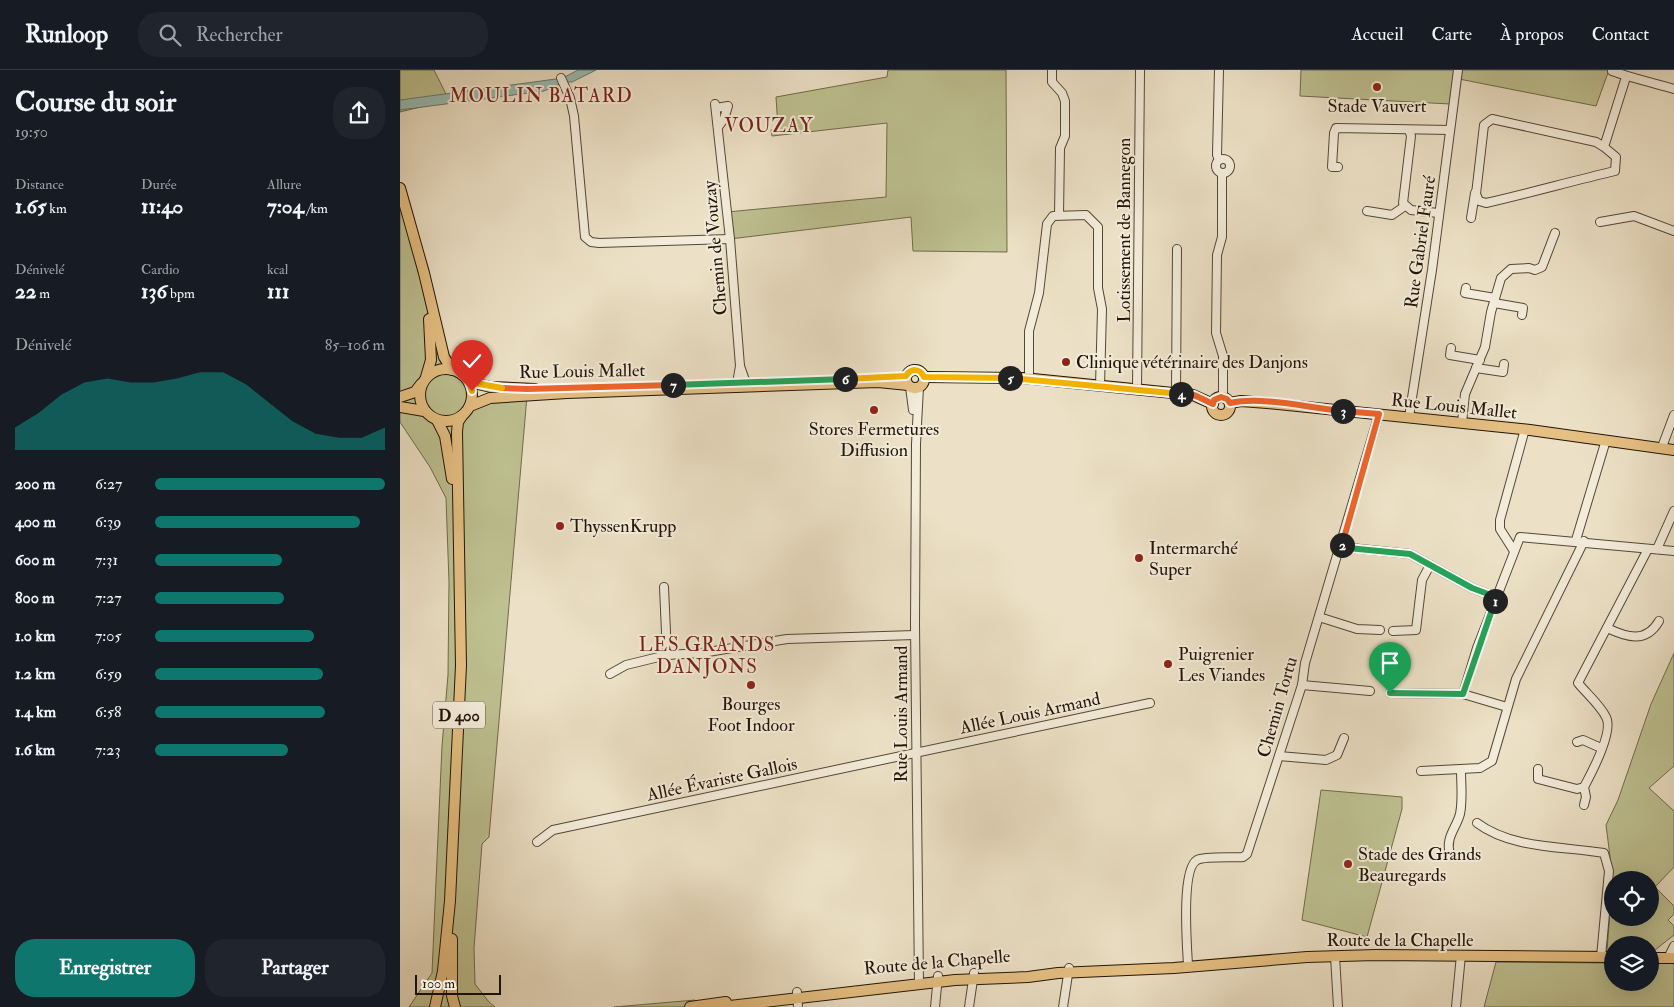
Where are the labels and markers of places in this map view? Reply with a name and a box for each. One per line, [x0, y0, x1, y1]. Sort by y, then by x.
marker: Stade Vauvert [1371, 81, 1383, 93]
place label: Stade Vauvert [1327, 95, 1427, 118]
pin [451, 340, 493, 391]
place label: Clinique vétérinaire des Danjons [1076, 351, 1308, 374]
marker: Clinique vétérinaire des Danjons [1060, 356, 1072, 368]
pin: 6 [832, 366, 858, 392]
pin: 5 [998, 366, 1022, 390]
pin: 7 [660, 372, 686, 398]
pin: 4 [1168, 382, 1194, 406]
pin: 3 [1330, 398, 1356, 424]
marker: Stores Fermetures Diffusion [868, 404, 880, 416]
place label: Stores Fermetures Diffusion [809, 418, 939, 462]
place label: ThyssenKrupp [570, 515, 676, 538]
marker: ThyssenKrupp [554, 520, 566, 532]
pin: 2 [1330, 532, 1354, 558]
place label: Intermarché Super [1149, 537, 1238, 581]
marker: Intermarché Super [1133, 552, 1145, 564]
pin: 1 [1482, 588, 1508, 614]
pin [1369, 642, 1411, 693]
place label: Puigrenier Les Viandes [1178, 643, 1265, 687]
marker: Puigrenier Les Viandes [1162, 658, 1174, 670]
marker: Bourges Foot Indoor [745, 679, 757, 691]
place label: Bourges Foot Indoor [707, 693, 795, 737]
place label: Stade des Grands Beauregards [1358, 843, 1481, 887]
marker: Stade des Grands Beauregards [1342, 858, 1354, 870]

